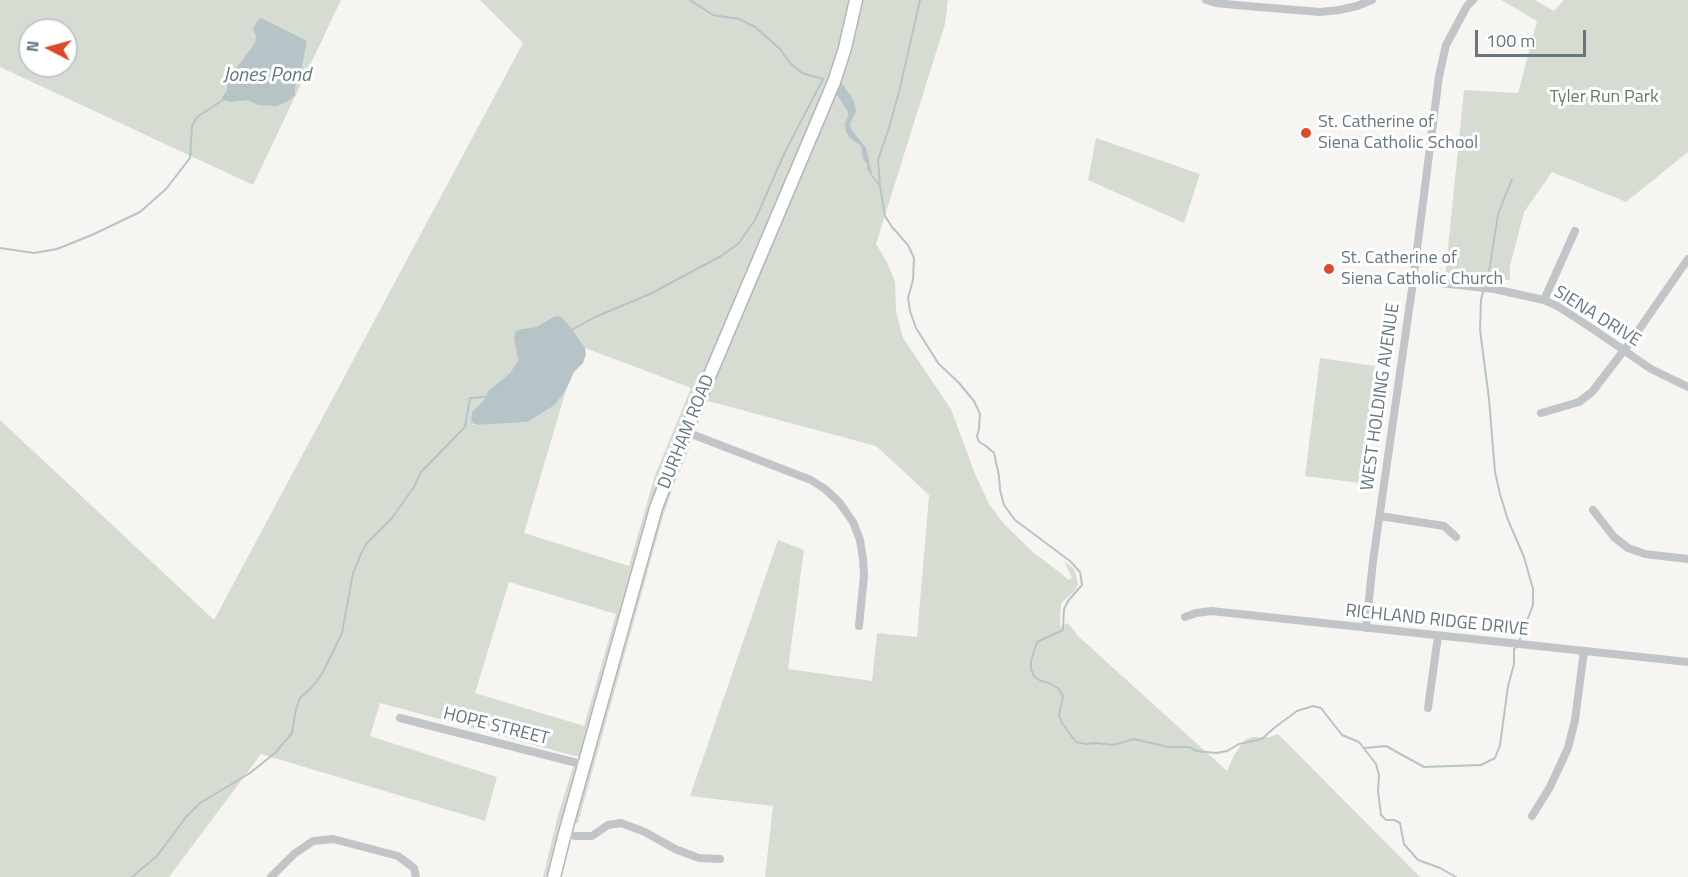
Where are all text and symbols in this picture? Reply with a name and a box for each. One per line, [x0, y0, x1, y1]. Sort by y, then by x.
north arrow [18, 18, 78, 78]
scale bar [1478, 18, 1589, 56]
text: 100 m [1486, 27, 1535, 54]
text: N [20, 40, 45, 53]
water label: Jones Pond [223, 64, 311, 88]
park label: Tyler Run Park [1549, 87, 1659, 109]
place label: St. Catherine of Siena Catholic School [1318, 112, 1478, 154]
marker: St. Catherine of Siena Catholic School [1299, 126, 1313, 140]
place label: St. Catherine of Siena Catholic Church [1341, 248, 1503, 290]
marker: St. Catherine of Siena Catholic Church [1322, 262, 1336, 276]
street label: SIENA DRIVE [1549, 282, 1645, 352]
street label: WEST HOLDING AVENUE [1357, 302, 1405, 492]
street label: DURHAM ROAD [654, 372, 720, 492]
street label: RICHLAND RIDGE DRIVE [1344, 601, 1530, 641]
street label: HOPE STREET [441, 703, 551, 751]

